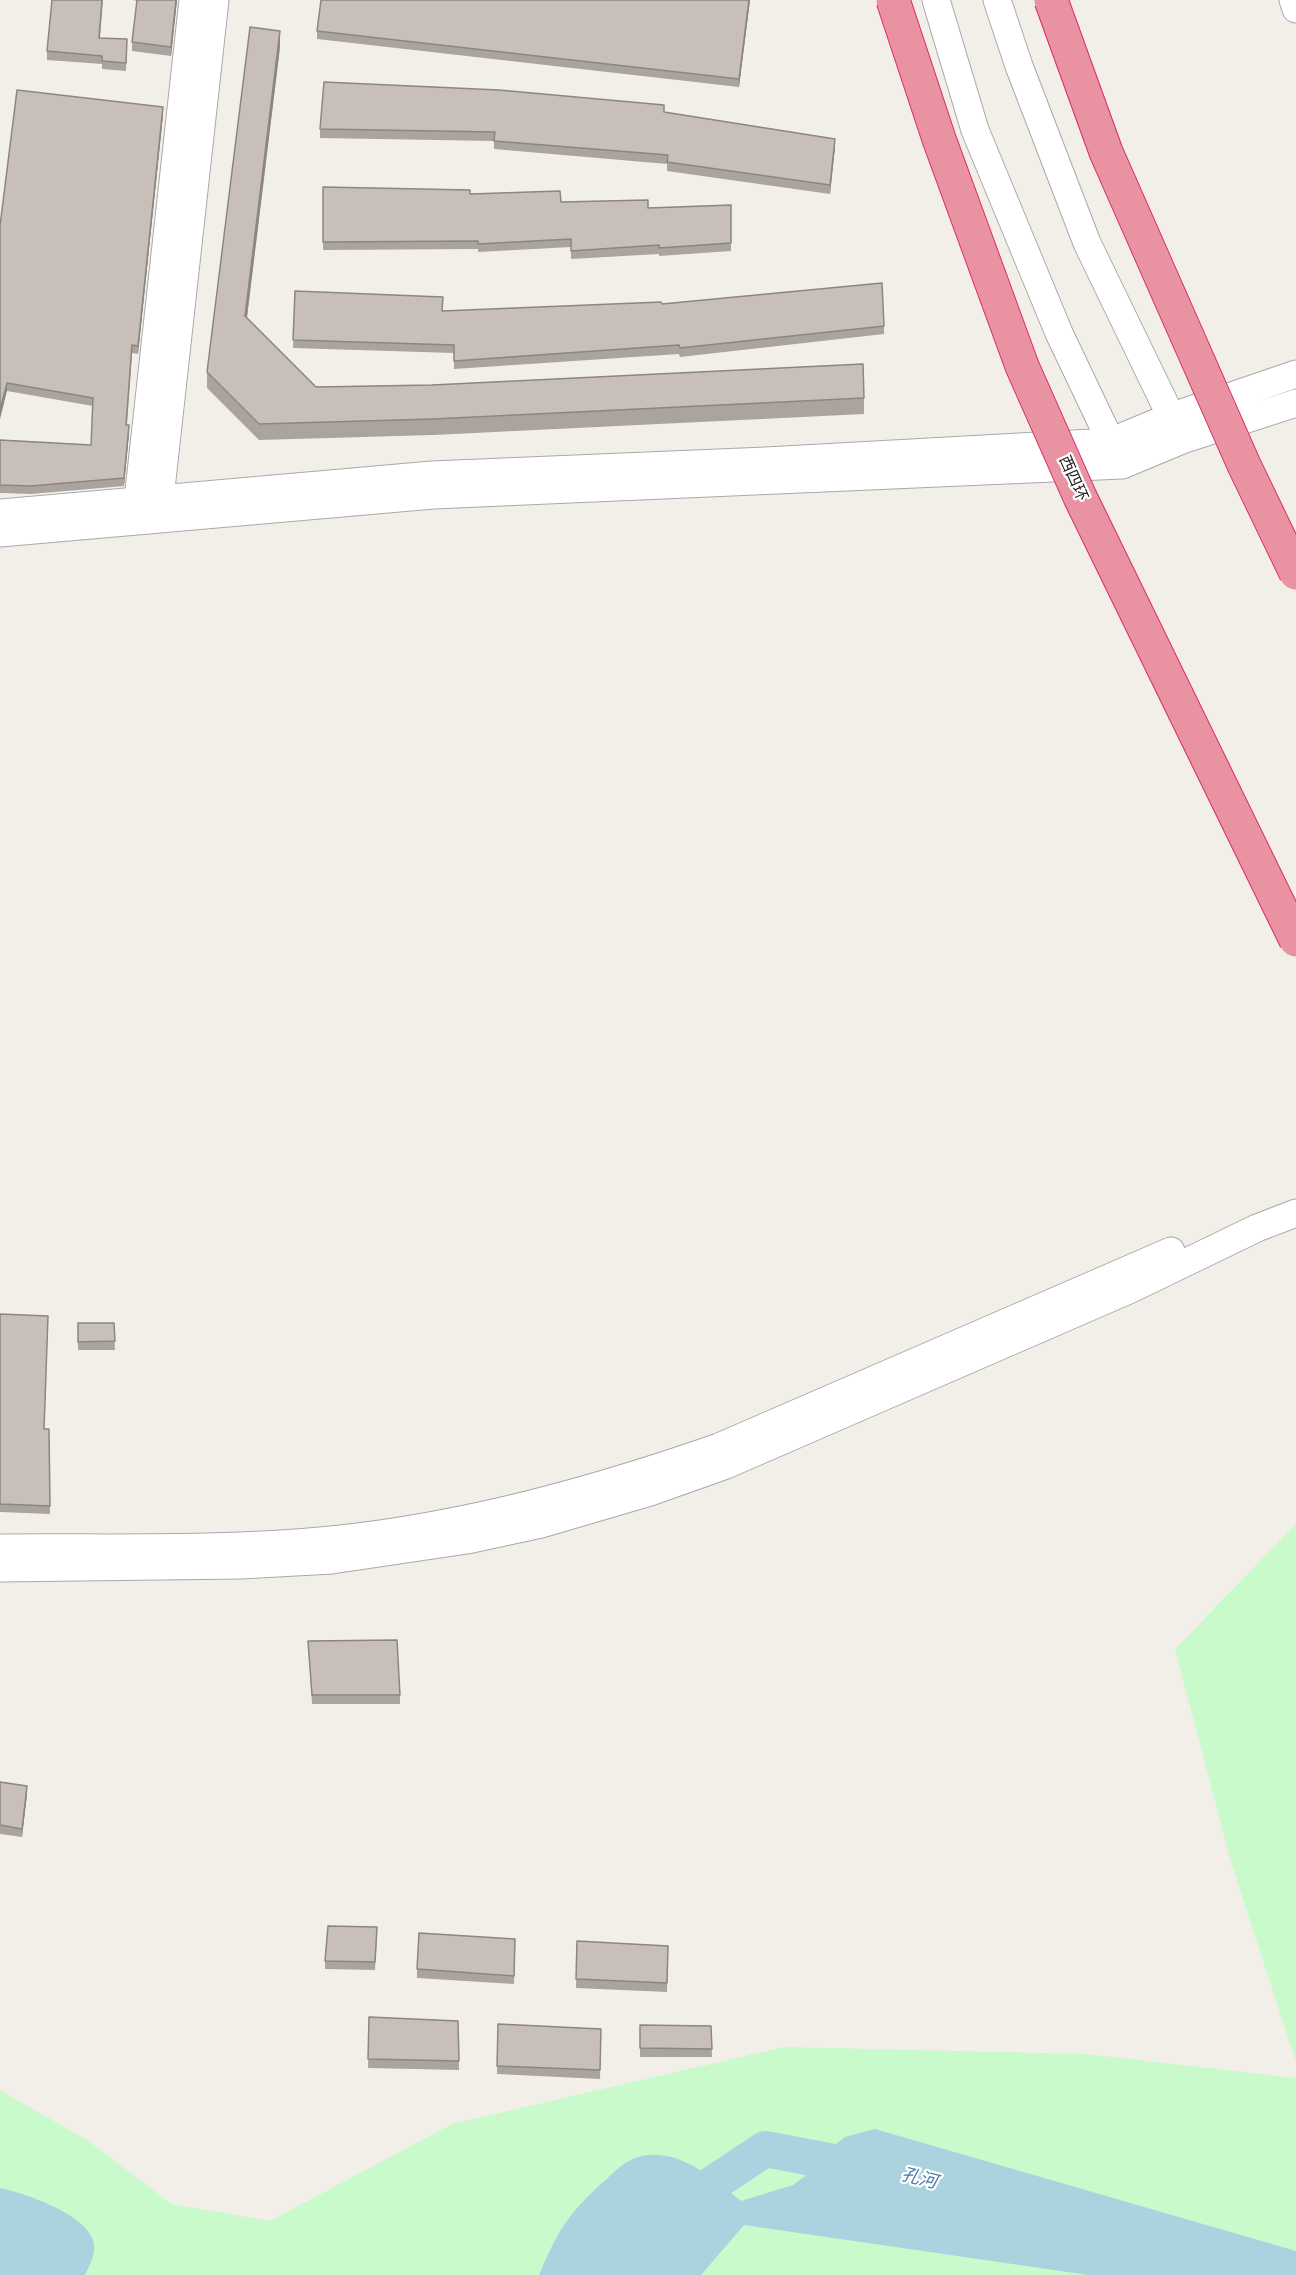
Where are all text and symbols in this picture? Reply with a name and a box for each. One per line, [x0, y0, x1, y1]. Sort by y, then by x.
street label: 西四环 [1053, 453, 1091, 505]
water label: 孔河 [899, 2165, 939, 2195]

